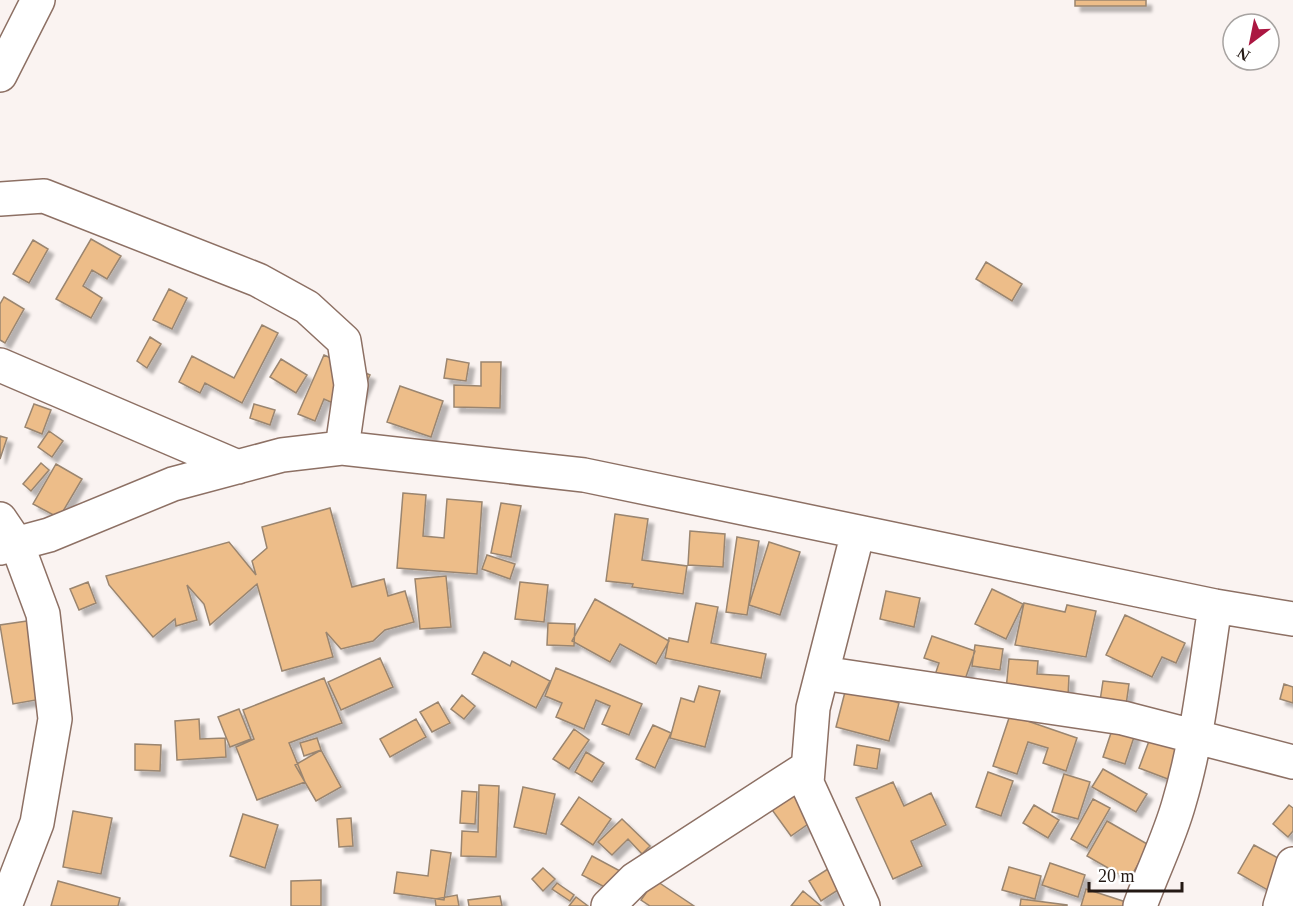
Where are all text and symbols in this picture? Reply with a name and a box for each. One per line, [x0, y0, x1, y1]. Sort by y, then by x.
north arrow [1221, 12, 1281, 72]
text: N [1234, 44, 1253, 65]
scale bar [1089, 855, 1182, 893]
text: 20 m [1098, 866, 1135, 886]

